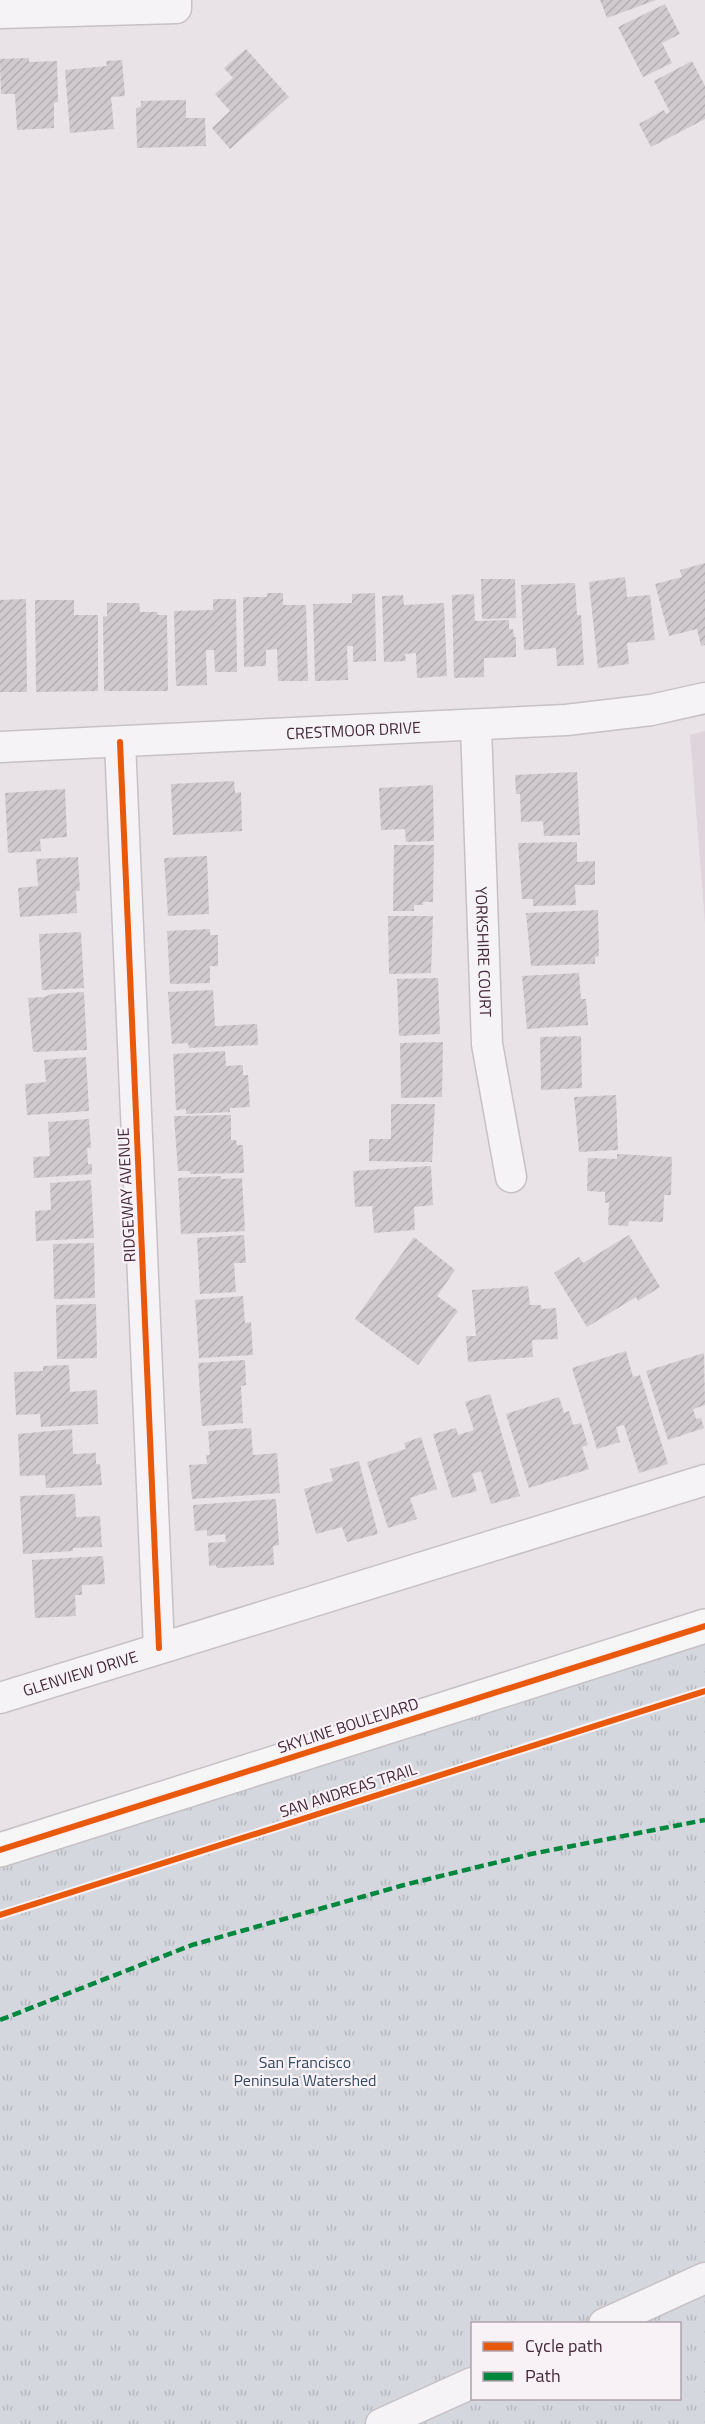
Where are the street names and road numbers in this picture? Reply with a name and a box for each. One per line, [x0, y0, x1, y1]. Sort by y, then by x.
street label: CRESTMOOR DRIVE [286, 715, 422, 745]
street label: YORKSHIRE COURT [470, 886, 498, 1018]
street label: RIDGEWAY AVENUE [110, 1127, 142, 1263]
street label: GLENVIEW DRIVE [20, 1644, 141, 1702]
street label: SKYLINE BOULEVARD [274, 1691, 422, 1759]
street label: SAN ANDREAS TRAIL [276, 1756, 420, 1823]

